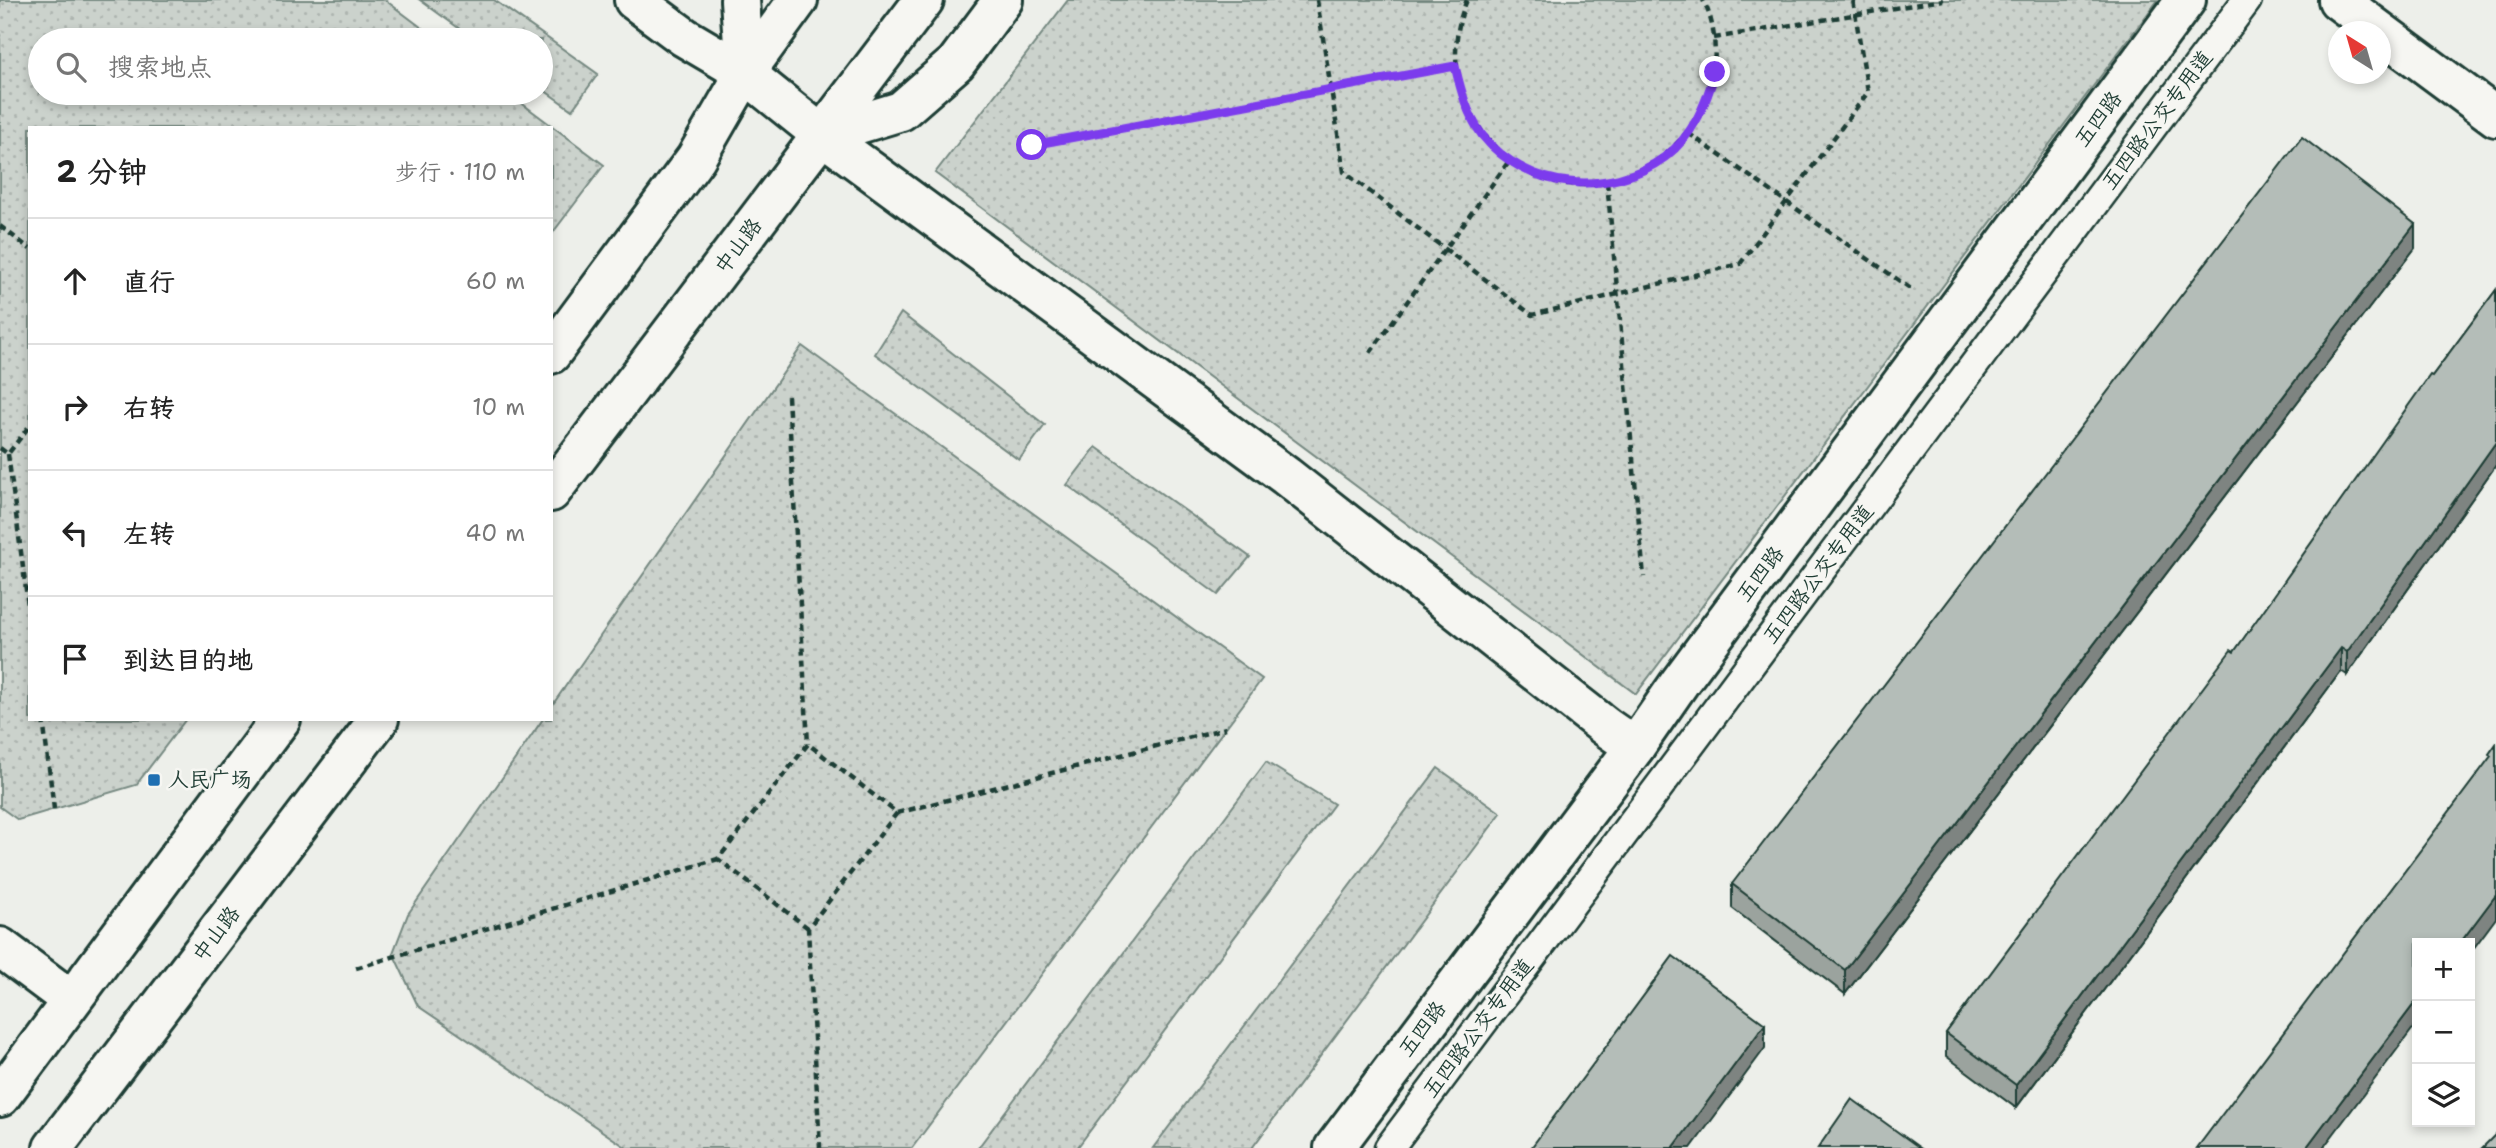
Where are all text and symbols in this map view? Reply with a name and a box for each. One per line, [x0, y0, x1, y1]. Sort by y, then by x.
north arrow [2328, 21, 2391, 84]
search box [28, 28, 553, 105]
street label: 五四路公交专用道 [2095, 44, 2219, 196]
icon: search [52, 48, 90, 86]
text: 搜索地点 [108, 49, 212, 84]
route end [1699, 56, 1730, 87]
street label: 五四路 [2068, 85, 2128, 153]
route start [1016, 129, 1047, 160]
text: 2 分钟 [56, 151, 147, 192]
text: 步行 · 110 m [395, 157, 525, 187]
street label: 中山路 [708, 212, 768, 280]
icon: ahead [56, 262, 94, 300]
text: 直行 [123, 264, 175, 299]
text: 60 m [466, 266, 525, 296]
icon: right [56, 388, 94, 426]
text: 右转 [123, 390, 175, 425]
text: 10 m [472, 392, 525, 422]
street label: 五四路公交专用道 [1756, 498, 1880, 650]
icon: left [56, 514, 94, 552]
text: 左转 [123, 516, 175, 551]
text: 40 m [465, 518, 525, 548]
street label: 五四路 [1730, 540, 1790, 608]
icon: arrive [56, 640, 94, 678]
text: 到达目的地 [123, 642, 253, 677]
place label: 人民广场 [168, 766, 252, 794]
marker: 人民广场 [146, 772, 162, 788]
street label: 中山路 [186, 900, 246, 968]
map controls [2412, 938, 2475, 1127]
button: + [2412, 938, 2475, 1001]
street label: 五四路公交专用道 [1417, 953, 1539, 1103]
street label: 五四路 [1393, 996, 1451, 1062]
button: − [2412, 1001, 2475, 1064]
button: layers [2412, 1064, 2475, 1127]

